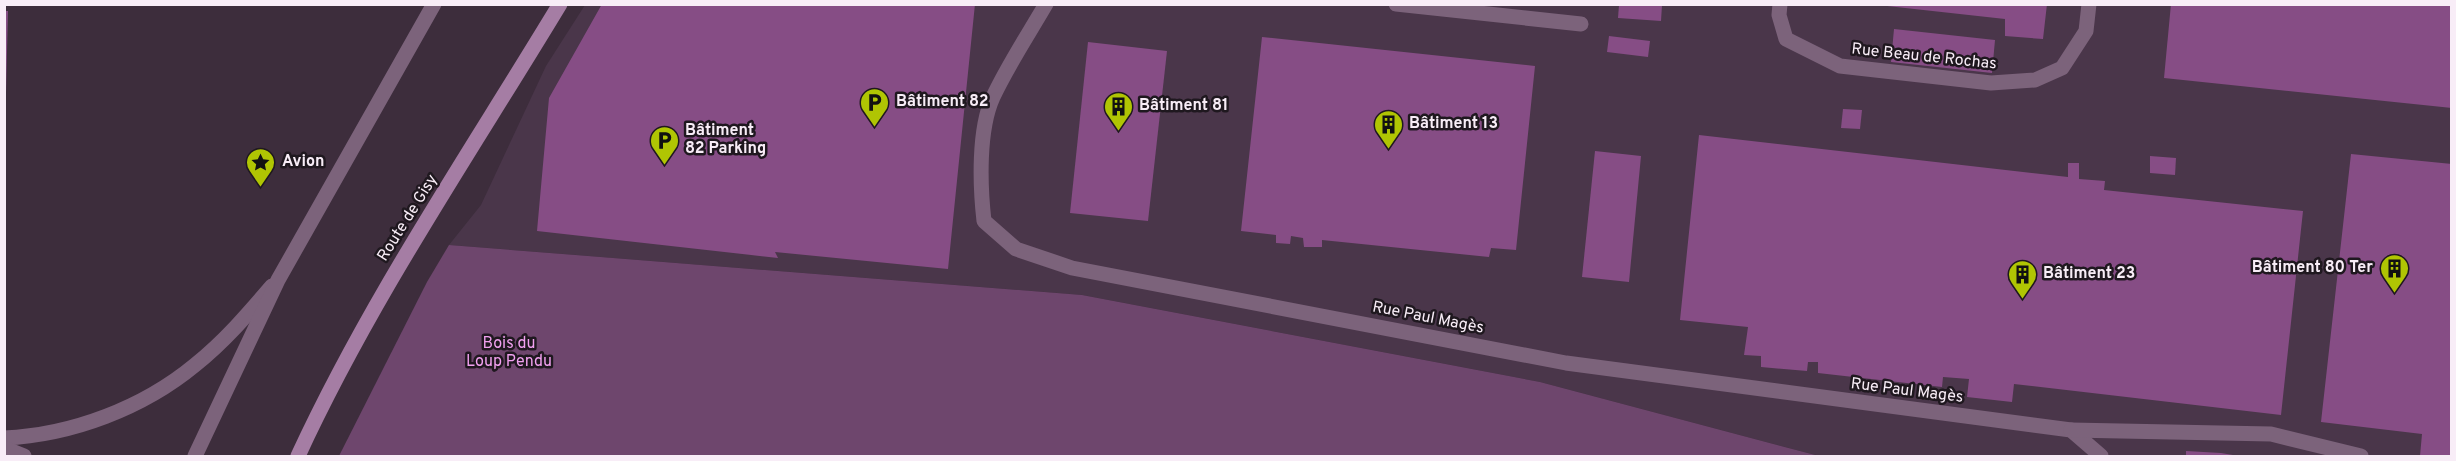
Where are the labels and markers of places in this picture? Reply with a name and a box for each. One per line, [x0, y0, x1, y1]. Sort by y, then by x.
parking icon: Bâtiment 82 [859, 86, 891, 128]
building icon: Bâtiment 81 [1102, 90, 1134, 132]
place label: Bâtiment 82 [896, 92, 989, 112]
place label: Bâtiment 81 [1139, 96, 1228, 116]
building icon: Bâtiment 13 [1372, 108, 1404, 150]
place label: Bâtiment 13 [1409, 114, 1498, 134]
place label: Bâtiment 82 Parking [685, 121, 766, 159]
parking icon: Bâtiment 82 Parking [648, 124, 680, 166]
place icon: Avion [245, 146, 277, 188]
place label: Avion [282, 152, 324, 172]
building icon: Bâtiment 80 Ter [2378, 252, 2410, 294]
building icon: Bâtiment 23 [2006, 258, 2038, 300]
place label: Bâtiment 80 Ter [2252, 258, 2373, 278]
place label: Bâtiment 23 [2043, 264, 2135, 284]

